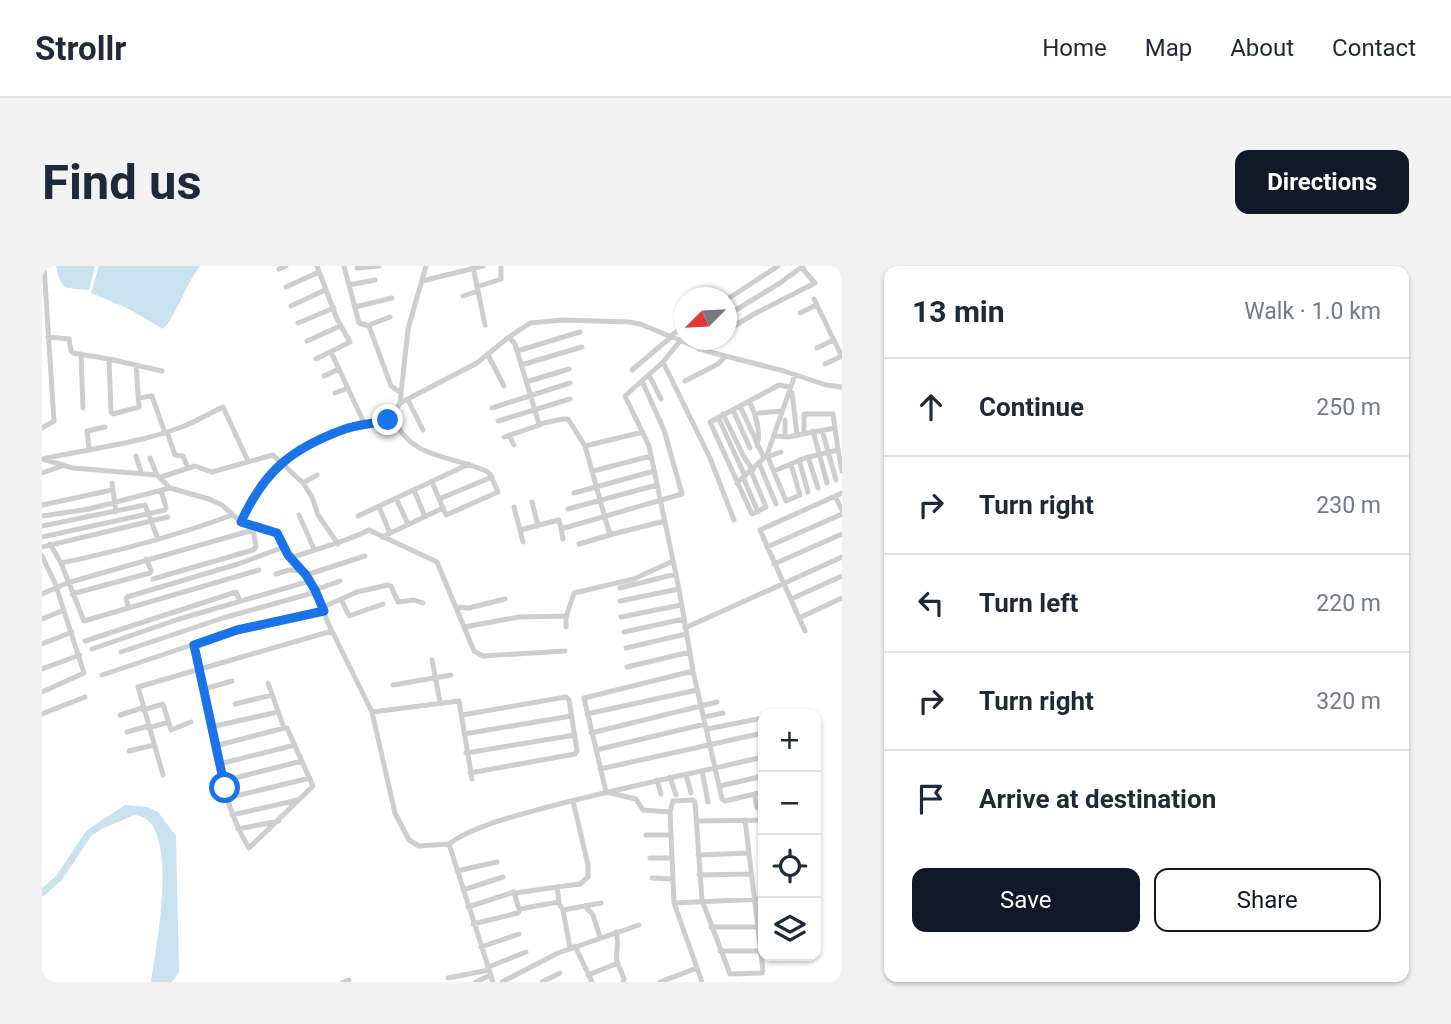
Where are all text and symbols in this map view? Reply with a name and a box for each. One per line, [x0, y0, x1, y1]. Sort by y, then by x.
text: Strollr [35, 29, 126, 68]
text: Home [1042, 34, 1107, 62]
text: Map [1145, 34, 1192, 62]
text: About [1230, 34, 1294, 62]
text: Contact [1332, 34, 1416, 62]
button: Directions [1235, 150, 1409, 214]
text: Find us [42, 154, 202, 211]
north arrow [674, 287, 737, 350]
text: 13 min [912, 294, 1005, 329]
text: Walk · 1.0 km [1244, 298, 1381, 325]
icon: ahead [912, 388, 950, 426]
text: Continue [979, 392, 1084, 422]
text: 250 m [1316, 394, 1381, 421]
route end [372, 404, 403, 435]
icon: right [912, 486, 950, 524]
text: Turn right [979, 490, 1094, 520]
text: 230 m [1316, 492, 1381, 519]
icon: left [912, 584, 950, 622]
text: Turn left [979, 588, 1078, 618]
text: 220 m [1316, 590, 1381, 617]
icon: right [912, 682, 950, 720]
text: Turn right [979, 686, 1094, 716]
text: 320 m [1316, 688, 1381, 715]
map controls [758, 709, 821, 961]
button: + [758, 709, 821, 772]
route start [209, 772, 240, 803]
button: − [758, 772, 821, 835]
icon: arrive [912, 780, 950, 818]
text: Arrive at destination [979, 784, 1216, 814]
button: locate [758, 835, 821, 898]
button: Save [912, 868, 1140, 932]
button: Share [1154, 868, 1381, 932]
button: layers [758, 898, 821, 961]

